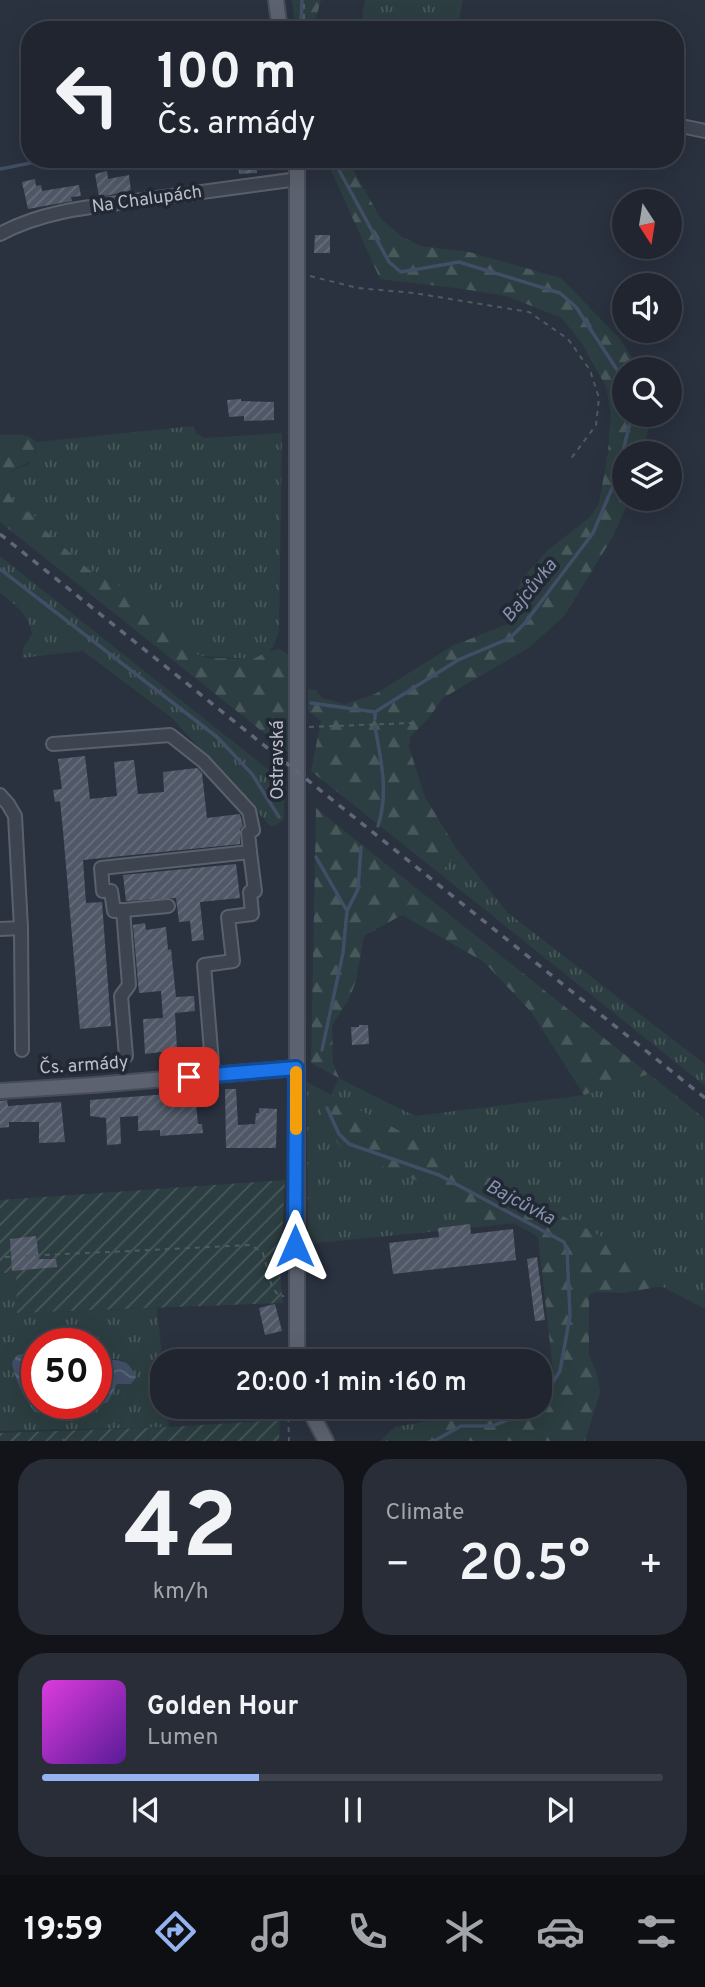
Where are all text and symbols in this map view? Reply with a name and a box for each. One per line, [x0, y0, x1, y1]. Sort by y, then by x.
text: 100 m [157, 44, 296, 106]
icon: left [42, 49, 133, 140]
text: Čs. armády [157, 105, 316, 145]
street label: Na Chalupách [90, 181, 204, 219]
north arrow [612, 189, 682, 259]
map controls [612, 189, 682, 511]
button: sound [612, 273, 682, 343]
button: search [612, 357, 682, 427]
button: layers [612, 441, 682, 511]
water label: Bajcůvka [497, 554, 563, 628]
street label: Ostravská [267, 720, 290, 800]
pin [159, 1047, 219, 1107]
street label: Čs. armády [39, 1049, 129, 1081]
icon: arrive [170, 1058, 208, 1096]
water label: Bajcůvka [481, 1175, 559, 1231]
position arrow [258, 1209, 332, 1283]
speed limit sign: 50 [21, 1328, 112, 1419]
text: 20:00 · 1 min · 160 m [235, 1367, 467, 1400]
text: 42 [124, 1475, 238, 1590]
text: Climate [386, 1499, 464, 1528]
text: 20.5° [458, 1533, 590, 1599]
text: − [386, 1542, 410, 1591]
text: + [638, 1542, 663, 1591]
text: km/h [153, 1578, 209, 1607]
text: Golden Hour [147, 1691, 298, 1724]
text: Lumen [147, 1724, 218, 1753]
icon: previous [127, 1791, 165, 1829]
icon: pause [334, 1791, 372, 1829]
icon: next [541, 1791, 579, 1829]
icon: directions [151, 1907, 200, 1956]
icon: music [247, 1907, 296, 1956]
icon: phone [343, 1907, 392, 1956]
icon: climate [440, 1907, 489, 1956]
icon: car [536, 1907, 585, 1956]
icon: filters [632, 1907, 681, 1956]
text: 19:59 [24, 1911, 103, 1951]

